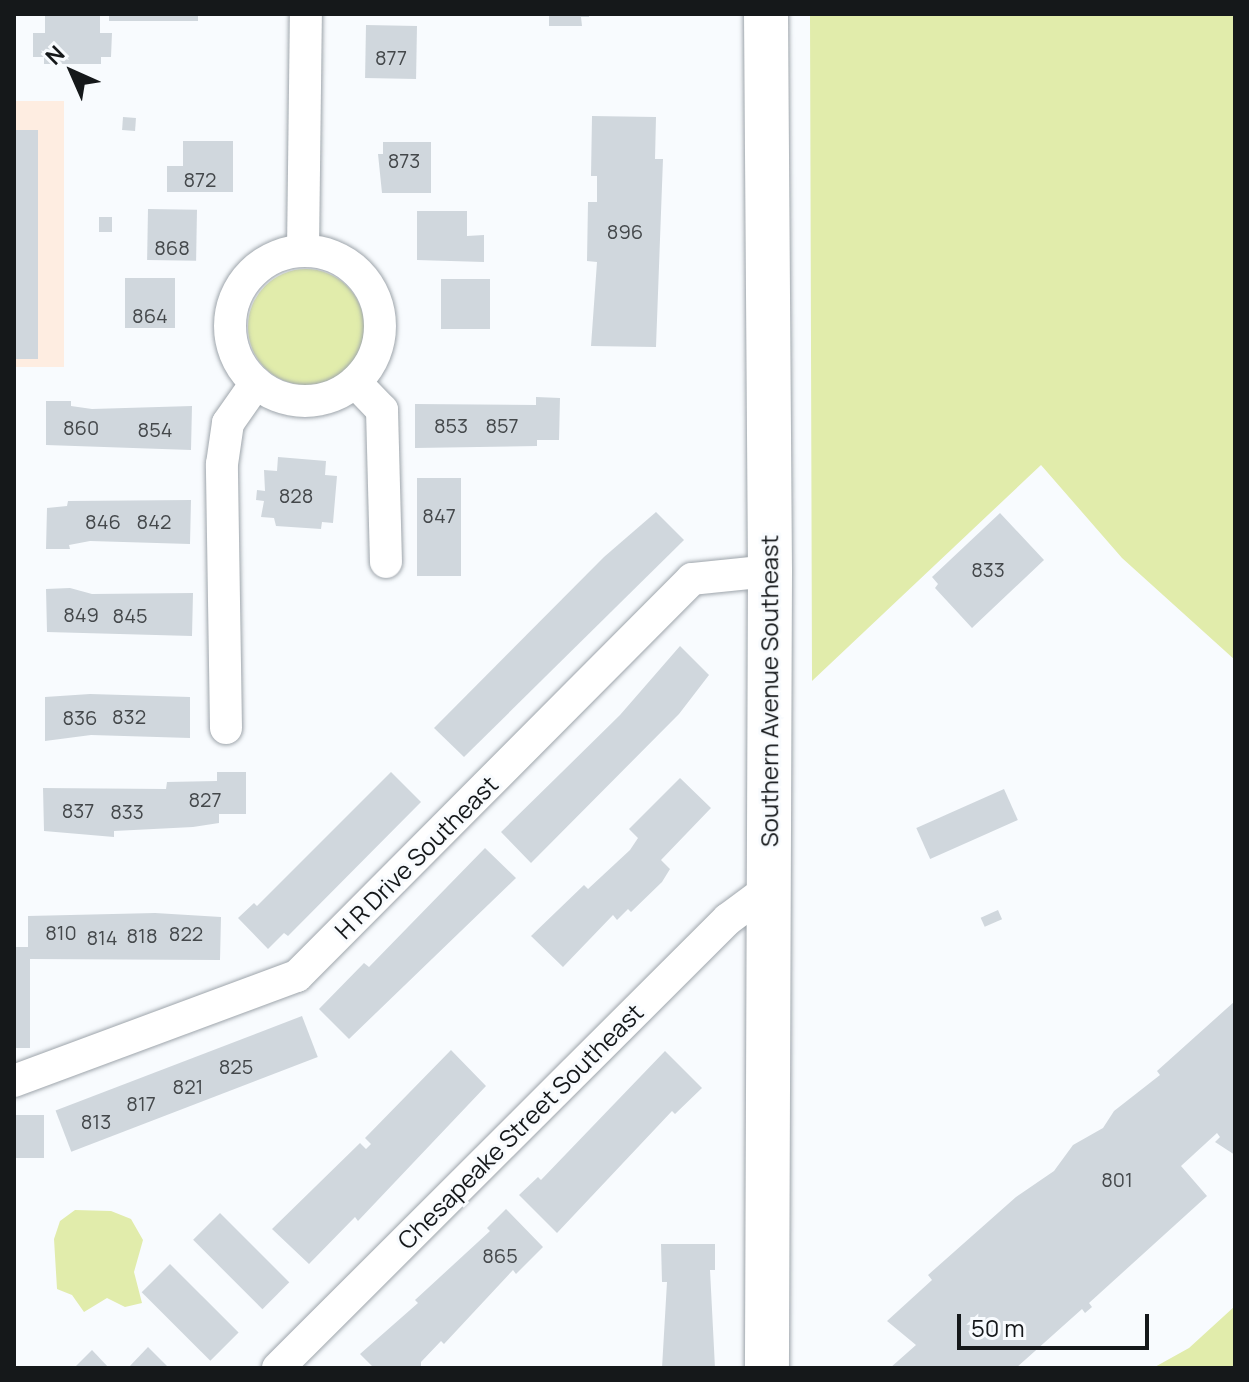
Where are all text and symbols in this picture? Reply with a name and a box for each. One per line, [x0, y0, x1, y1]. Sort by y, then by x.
north arrow [32, 32, 112, 112]
text: N [39, 39, 71, 71]
house number: 877 [375, 45, 407, 69]
house number: 873 [388, 148, 420, 172]
house number: 872 [183, 167, 217, 191]
house number: 896 [607, 219, 643, 243]
house number: 868 [154, 235, 190, 259]
house number: 864 [132, 303, 168, 327]
house number: 853 [434, 413, 468, 437]
house number: 857 [485, 413, 519, 437]
house number: 860 [63, 415, 99, 439]
house number: 854 [138, 417, 172, 441]
house number: 828 [279, 483, 313, 507]
house number: 847 [422, 503, 456, 527]
house number: 846 [85, 509, 121, 533]
house number: 842 [137, 509, 171, 533]
street label: Southern Avenue Southeast [755, 535, 783, 847]
house number: 833 [971, 557, 1005, 581]
house number: 849 [63, 602, 99, 626]
house number: 845 [113, 603, 147, 627]
house number: 832 [112, 704, 146, 728]
house number: 836 [62, 705, 98, 729]
street label: H R Drive Southeast [329, 770, 503, 944]
house number: 827 [188, 787, 222, 811]
house number: 837 [62, 798, 94, 822]
house number: 833 [110, 799, 144, 823]
house number: 810 [45, 920, 77, 944]
house number: 822 [169, 921, 203, 945]
house number: 818 [126, 923, 158, 947]
house number: 814 [86, 925, 118, 949]
street label: Chesapeake Street Southeast [391, 997, 649, 1255]
house number: 825 [219, 1054, 253, 1078]
house number: 821 [173, 1074, 203, 1098]
house number: 817 [126, 1091, 156, 1115]
house number: 813 [81, 1109, 111, 1133]
house number: 801 [1101, 1167, 1133, 1191]
house number: 865 [482, 1243, 518, 1267]
scale bar [961, 1298, 1153, 1348]
text: 50 m [971, 1311, 1025, 1344]

